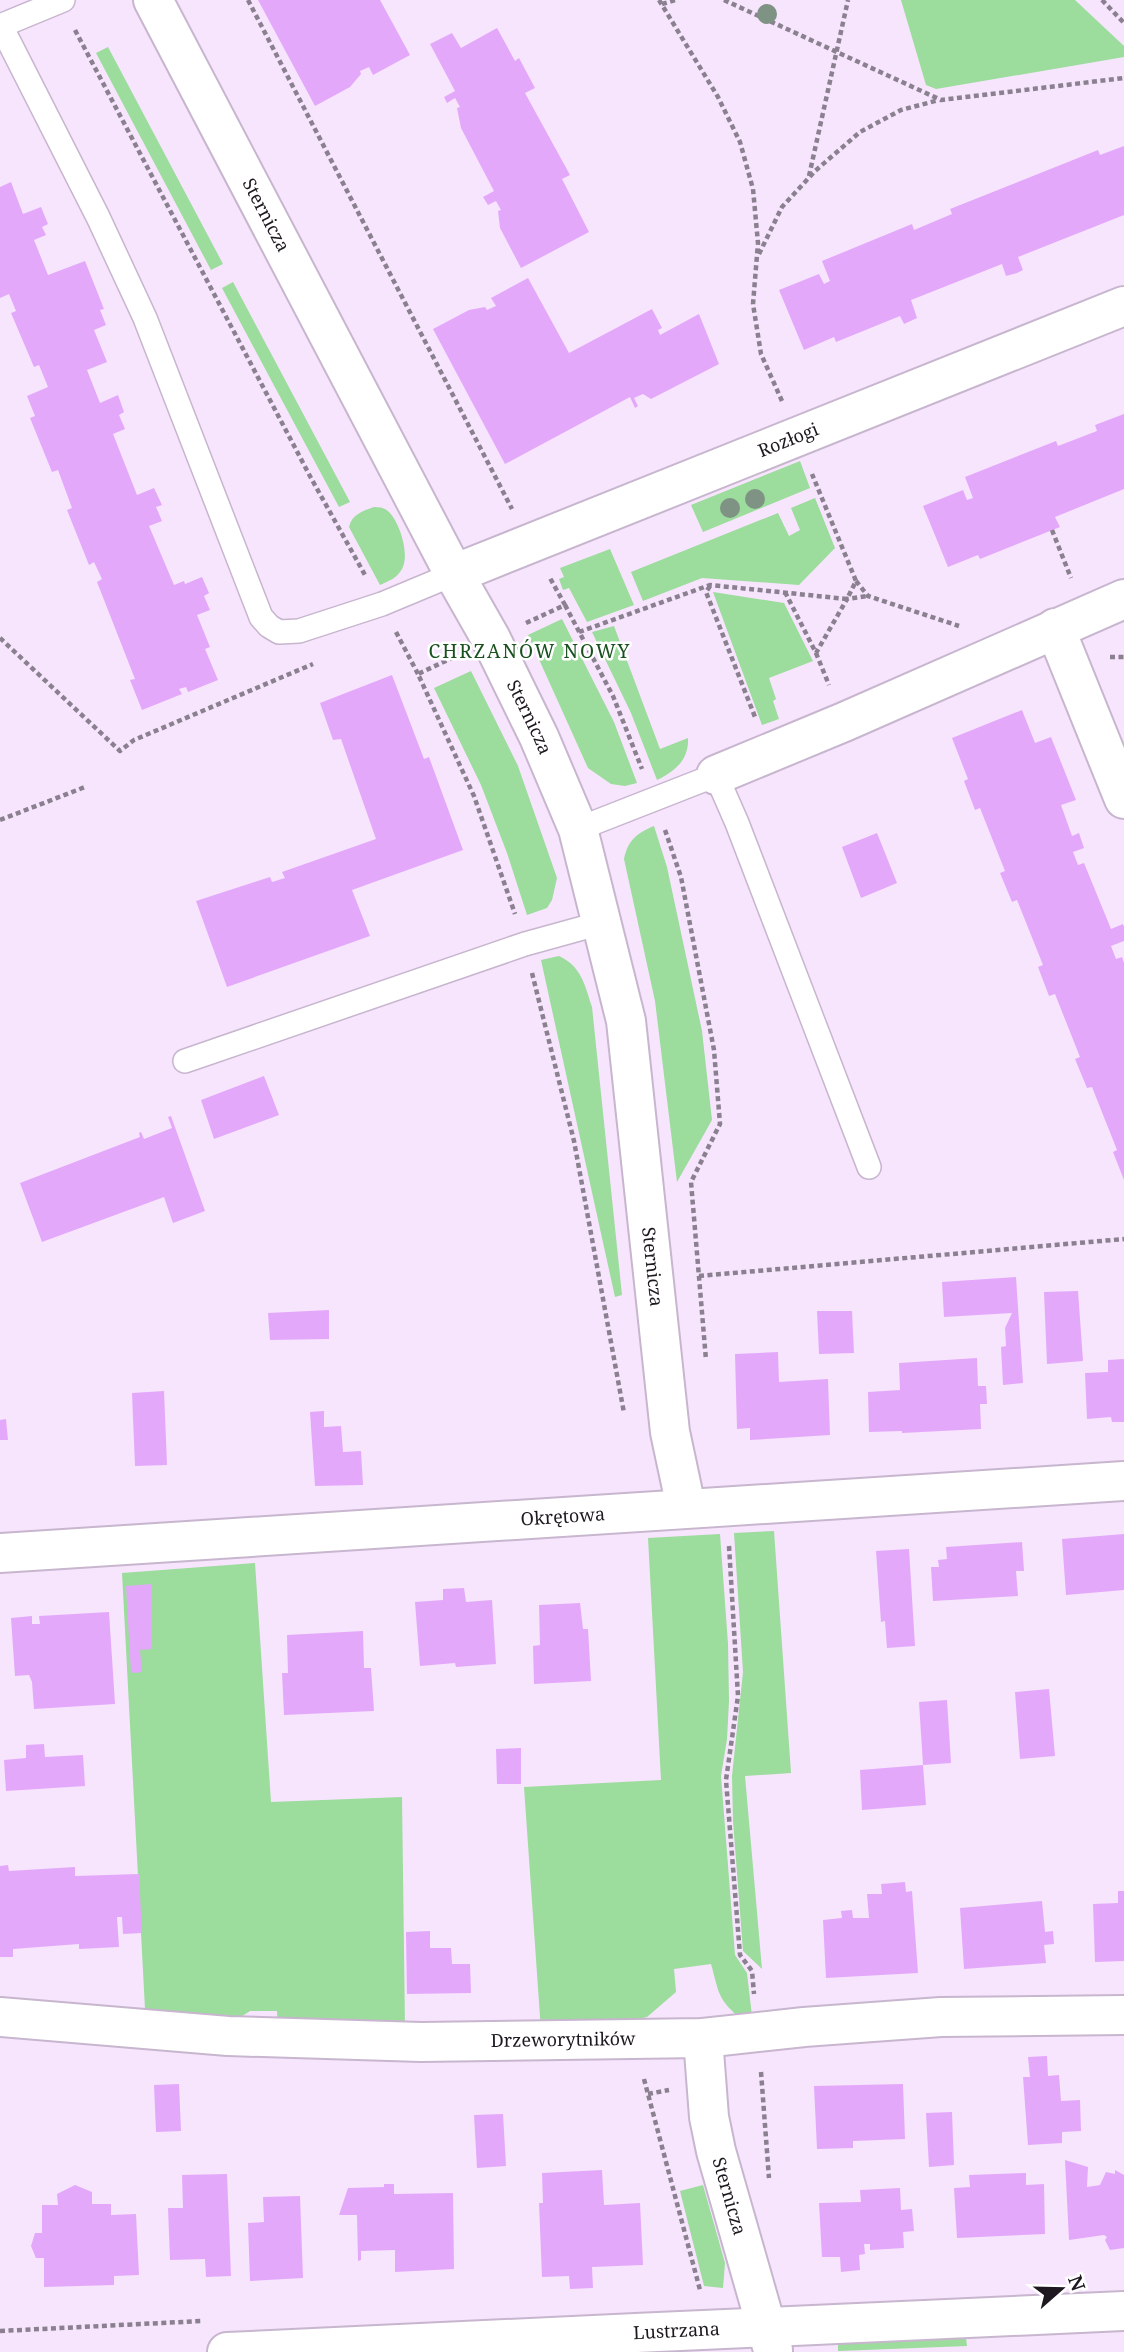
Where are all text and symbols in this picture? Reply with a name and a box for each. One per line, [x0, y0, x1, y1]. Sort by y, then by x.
street label: Sternicza [238, 174, 296, 256]
street label: Rozłogi [754, 416, 822, 462]
district label: CHRZANÓW NOWY [429, 638, 631, 664]
street label: Sternicza [502, 676, 558, 758]
street label: Sternicza [637, 1226, 669, 1308]
street label: Okrętowa [520, 1501, 606, 1531]
street label: Drzeworytników [491, 2026, 636, 2052]
street label: Sternicza [707, 2154, 752, 2238]
north arrow [1026, 2254, 1096, 2324]
text: N [1062, 2272, 1092, 2295]
street label: Lustrzana [633, 2316, 720, 2344]

